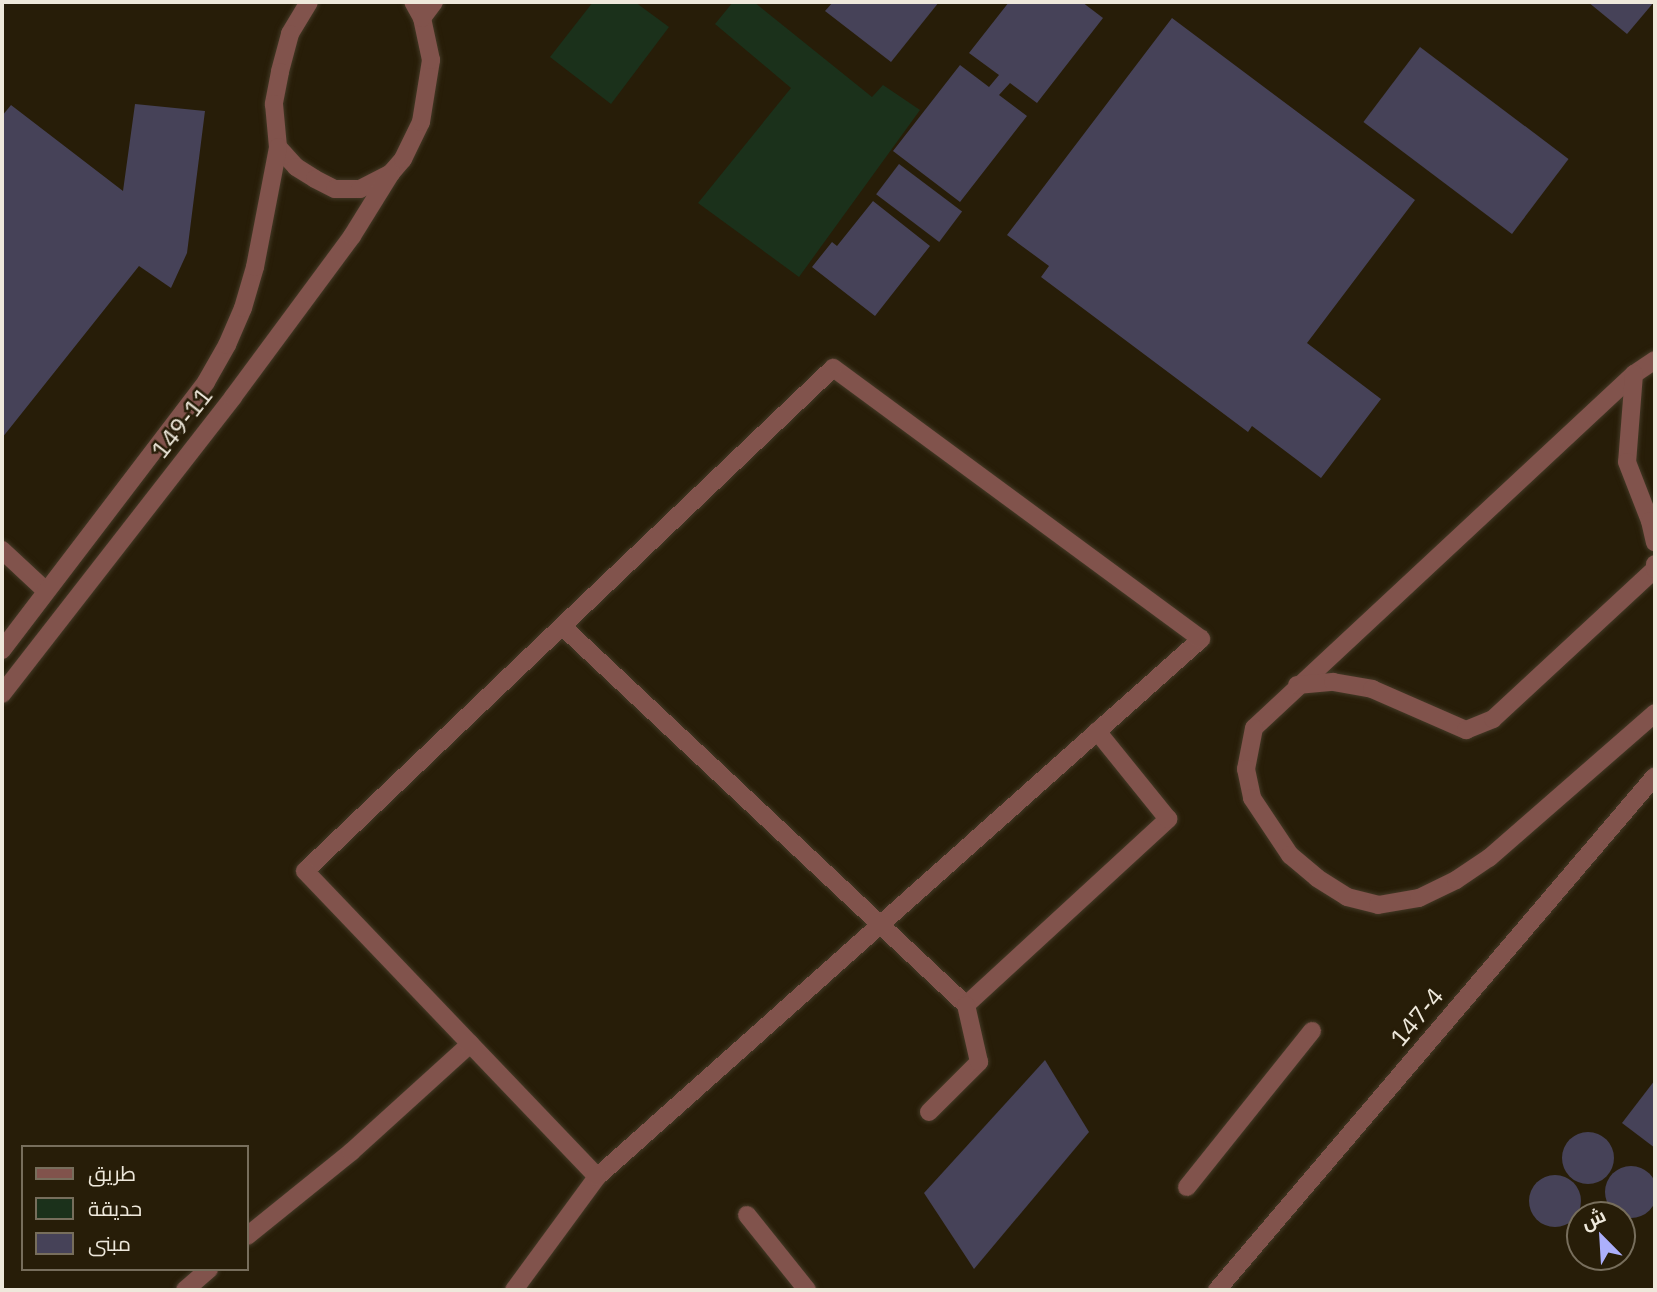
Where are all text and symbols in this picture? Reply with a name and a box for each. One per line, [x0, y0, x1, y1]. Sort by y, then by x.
street label: 149-11 [146, 382, 218, 464]
street label: 147-4 [1384, 982, 1450, 1052]
legend [21, 1145, 248, 1271]
text: طريق [88, 1159, 136, 1187]
text: حديقة [88, 1194, 142, 1222]
north arrow [1566, 1201, 1636, 1271]
text: ش [1577, 1203, 1609, 1235]
text: مبنى [88, 1229, 131, 1257]

